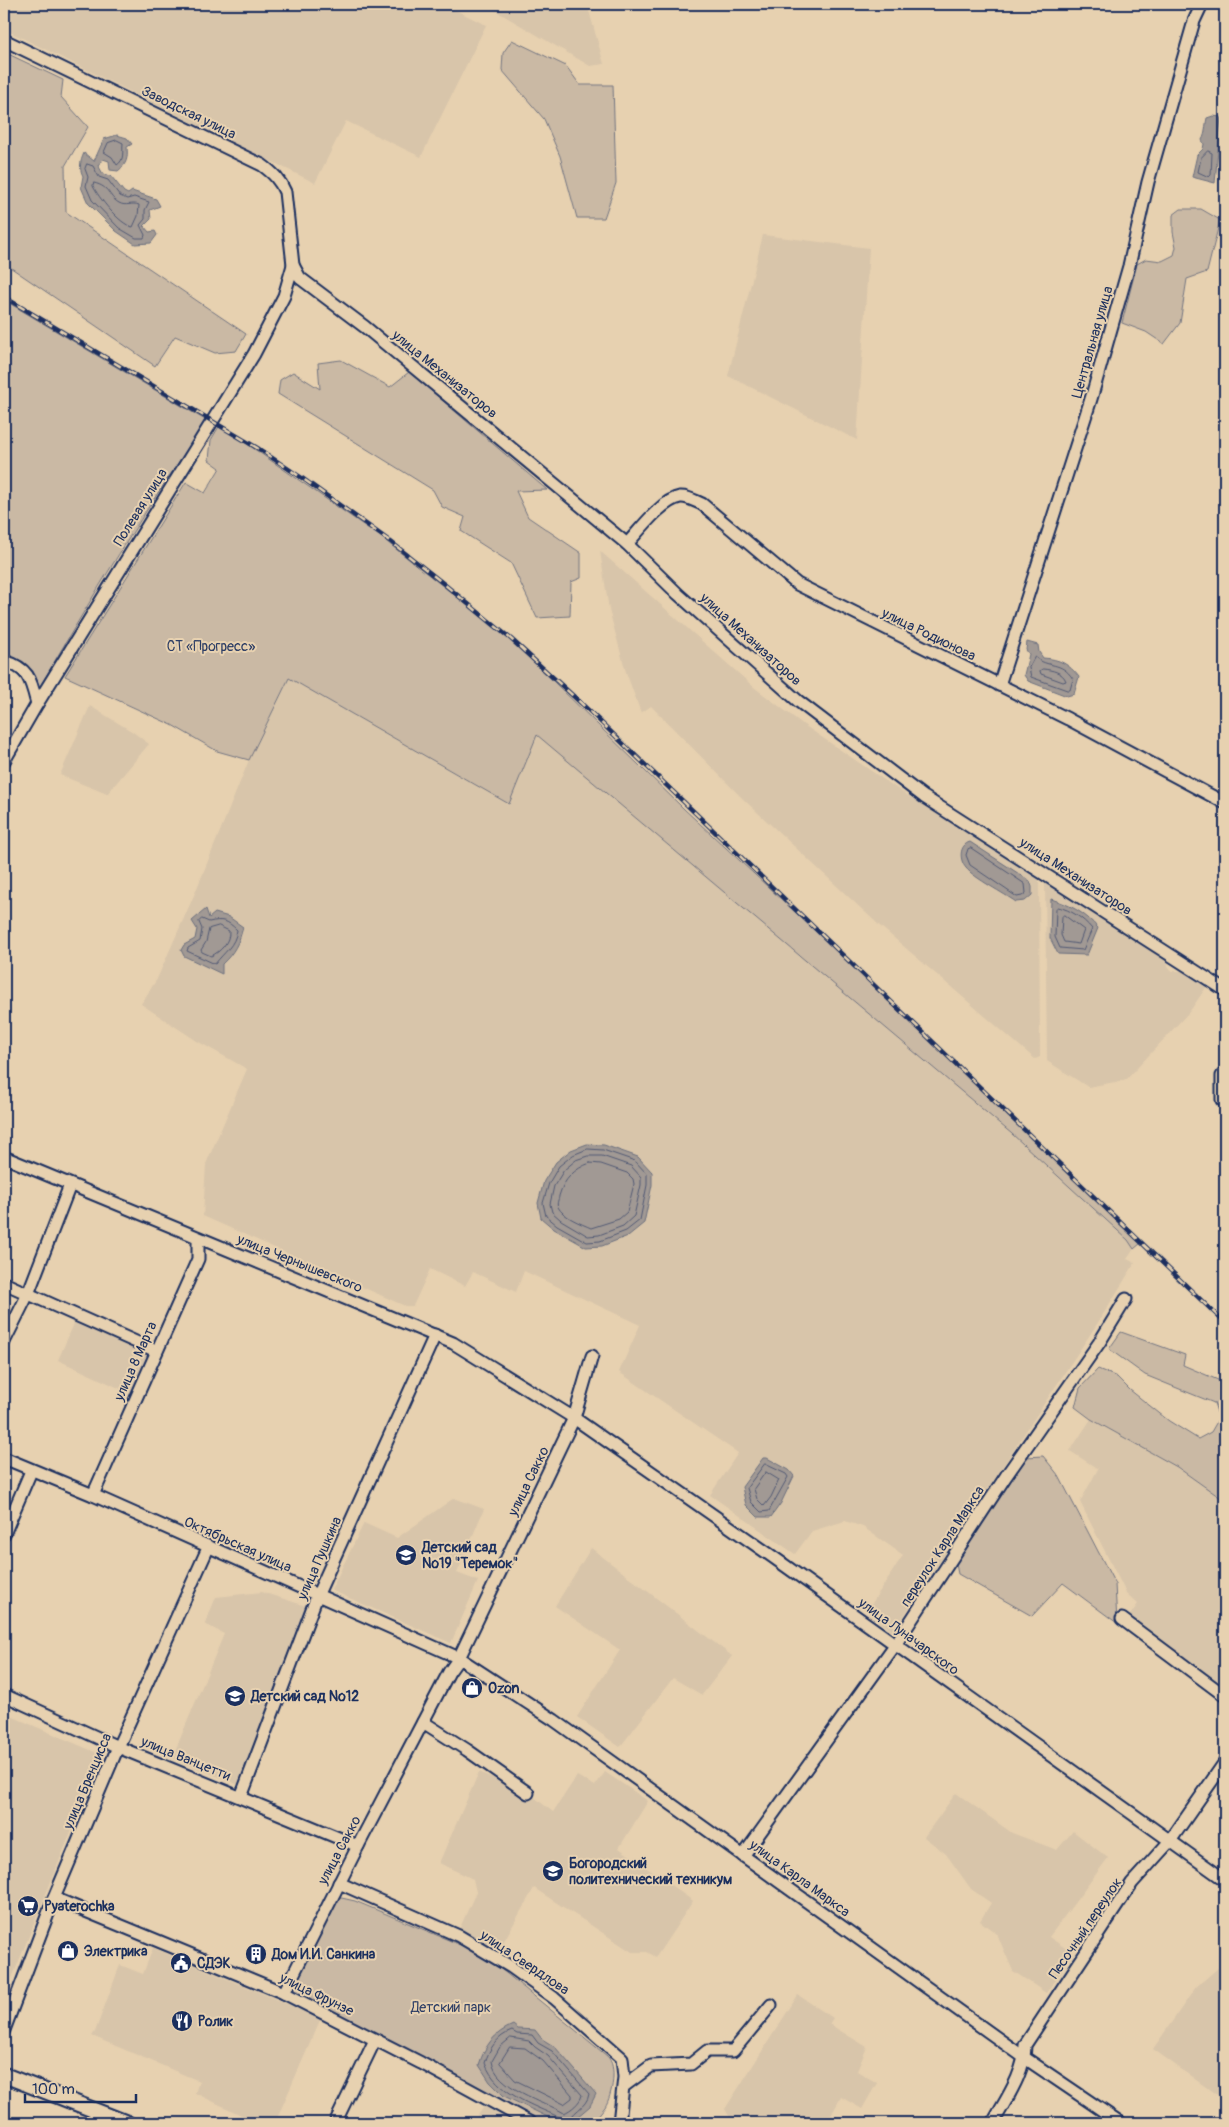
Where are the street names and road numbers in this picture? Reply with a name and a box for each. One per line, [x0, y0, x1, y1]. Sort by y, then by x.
street label: Заводская улица [139, 82, 239, 143]
street label: Центральная улица [1068, 284, 1117, 400]
street label: улица Механизаторов [388, 326, 501, 422]
street label: Полевая улица [110, 465, 171, 549]
street label: улица Механизаторов [696, 589, 805, 689]
street label: улица Родионова [878, 604, 979, 665]
street label: улица Механизаторов [1016, 833, 1135, 919]
street label: улица Чернышевского [234, 1230, 365, 1297]
street label: улица 8 Марта [110, 1319, 160, 1404]
street label: улица Сакко [504, 1443, 553, 1520]
street label: переулок Карла Маркса [897, 1483, 988, 1610]
street label: Октябрьская улица [181, 1513, 294, 1576]
street label: улица Пушкина [293, 1514, 345, 1603]
street label: улица Луначарского [854, 1594, 963, 1679]
street label: улица Бренцисса [59, 1731, 115, 1833]
street label: улица Ванцетти [138, 1732, 233, 1784]
street label: улица Сакко [314, 1813, 365, 1888]
street label: улица Карла Маркса [745, 1836, 853, 1921]
street label: Песочный переулок [1045, 1874, 1126, 1982]
street label: улица Свердлова [476, 1926, 572, 1998]
street label: улица Фрунзе [276, 1969, 357, 2020]

